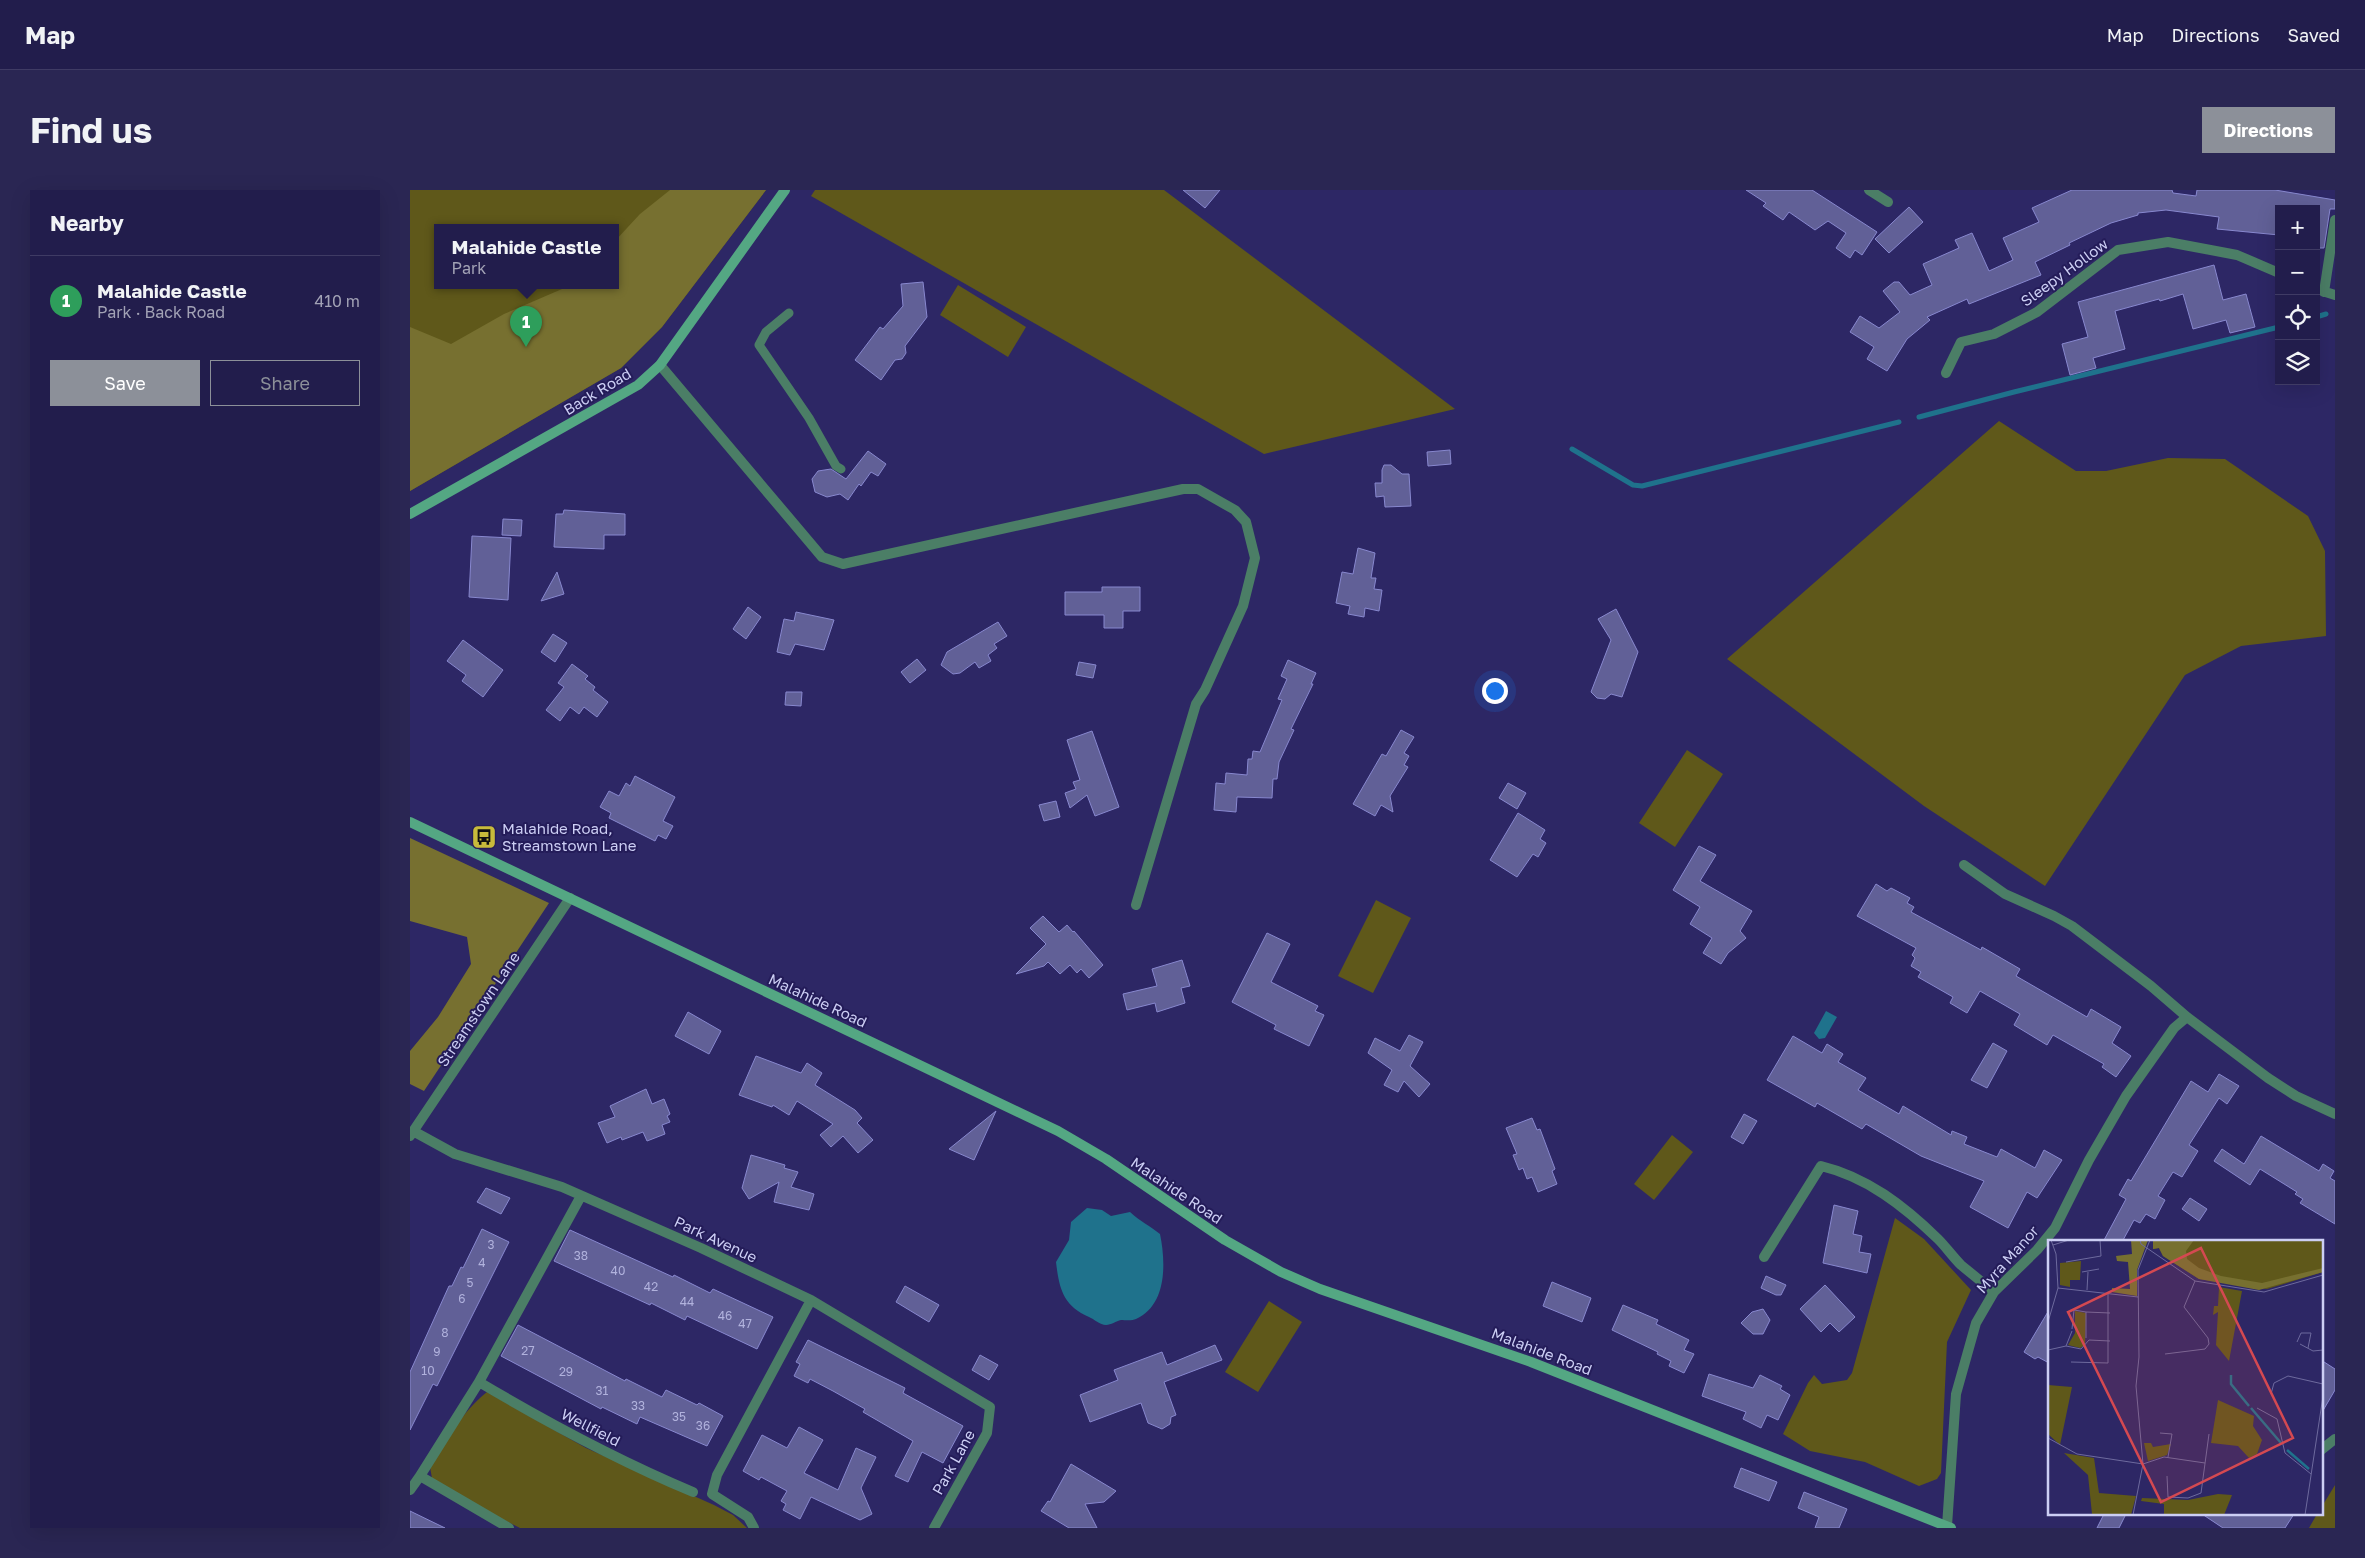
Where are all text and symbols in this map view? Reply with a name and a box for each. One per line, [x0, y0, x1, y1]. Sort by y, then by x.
text: Map [25, 20, 75, 49]
text: Map [2107, 24, 2143, 46]
text: Directions [2171, 24, 2259, 46]
text: Saved [2287, 24, 2340, 46]
button: Directions [2202, 107, 2335, 153]
text: Find us [30, 109, 152, 151]
map controls [2275, 205, 2320, 385]
button: + [2275, 205, 2320, 250]
text: Nearby [50, 210, 124, 236]
popup [434, 224, 619, 289]
street label: Sleepy Hollow [2017, 234, 2111, 310]
text: Malahide Castle [452, 235, 601, 258]
button: − [2275, 250, 2320, 295]
text: Park [452, 258, 486, 278]
text: Malahide Castle [97, 279, 247, 302]
text: 1 [62, 291, 70, 311]
text: 410 m [314, 291, 360, 311]
button: locate [2275, 295, 2320, 340]
text: Park · Back Road [97, 302, 225, 322]
pin: 1 [510, 306, 542, 347]
button: layers [2275, 340, 2320, 385]
button: Save [50, 360, 200, 406]
button: Share [210, 360, 360, 406]
street label: Back Road [560, 364, 634, 418]
your location [1482, 678, 1508, 704]
place label: Malahide Road, Streamstown Lane [502, 819, 637, 854]
bus stop icon: Malahide Road, Streamstown Lane [471, 824, 497, 850]
street label: Streamstown Lane [433, 948, 523, 1070]
street label: Malahide Road [766, 969, 870, 1031]
street label: Malahide Road [1128, 1153, 1226, 1227]
street label: Park Avenue [672, 1212, 760, 1266]
street label: Myra Manor [1972, 1221, 2042, 1296]
house number: 3 [487, 1237, 495, 1252]
inset map [2048, 1240, 2322, 1516]
house number: 38 [574, 1248, 588, 1263]
house number: 4 [478, 1255, 486, 1270]
house number: 40 [611, 1263, 625, 1278]
house number: 5 [467, 1275, 474, 1290]
house number: 42 [644, 1279, 658, 1294]
house number: 6 [458, 1291, 466, 1306]
house number: 44 [680, 1294, 694, 1309]
house number: 46 [718, 1308, 732, 1323]
house number: 47 [738, 1316, 752, 1331]
street label: Malahide Road [1489, 1324, 1595, 1378]
house number: 8 [441, 1325, 449, 1340]
house number: 27 [521, 1343, 535, 1358]
house number: 9 [433, 1344, 441, 1359]
house number: 10 [421, 1363, 435, 1378]
house number: 29 [559, 1364, 573, 1379]
house number: 31 [596, 1383, 609, 1398]
house number: 33 [631, 1398, 645, 1413]
street label: Wellfield [558, 1404, 624, 1450]
house number: 35 [672, 1409, 686, 1424]
house number: 36 [696, 1418, 710, 1433]
street label: Park Lane [928, 1426, 978, 1498]

